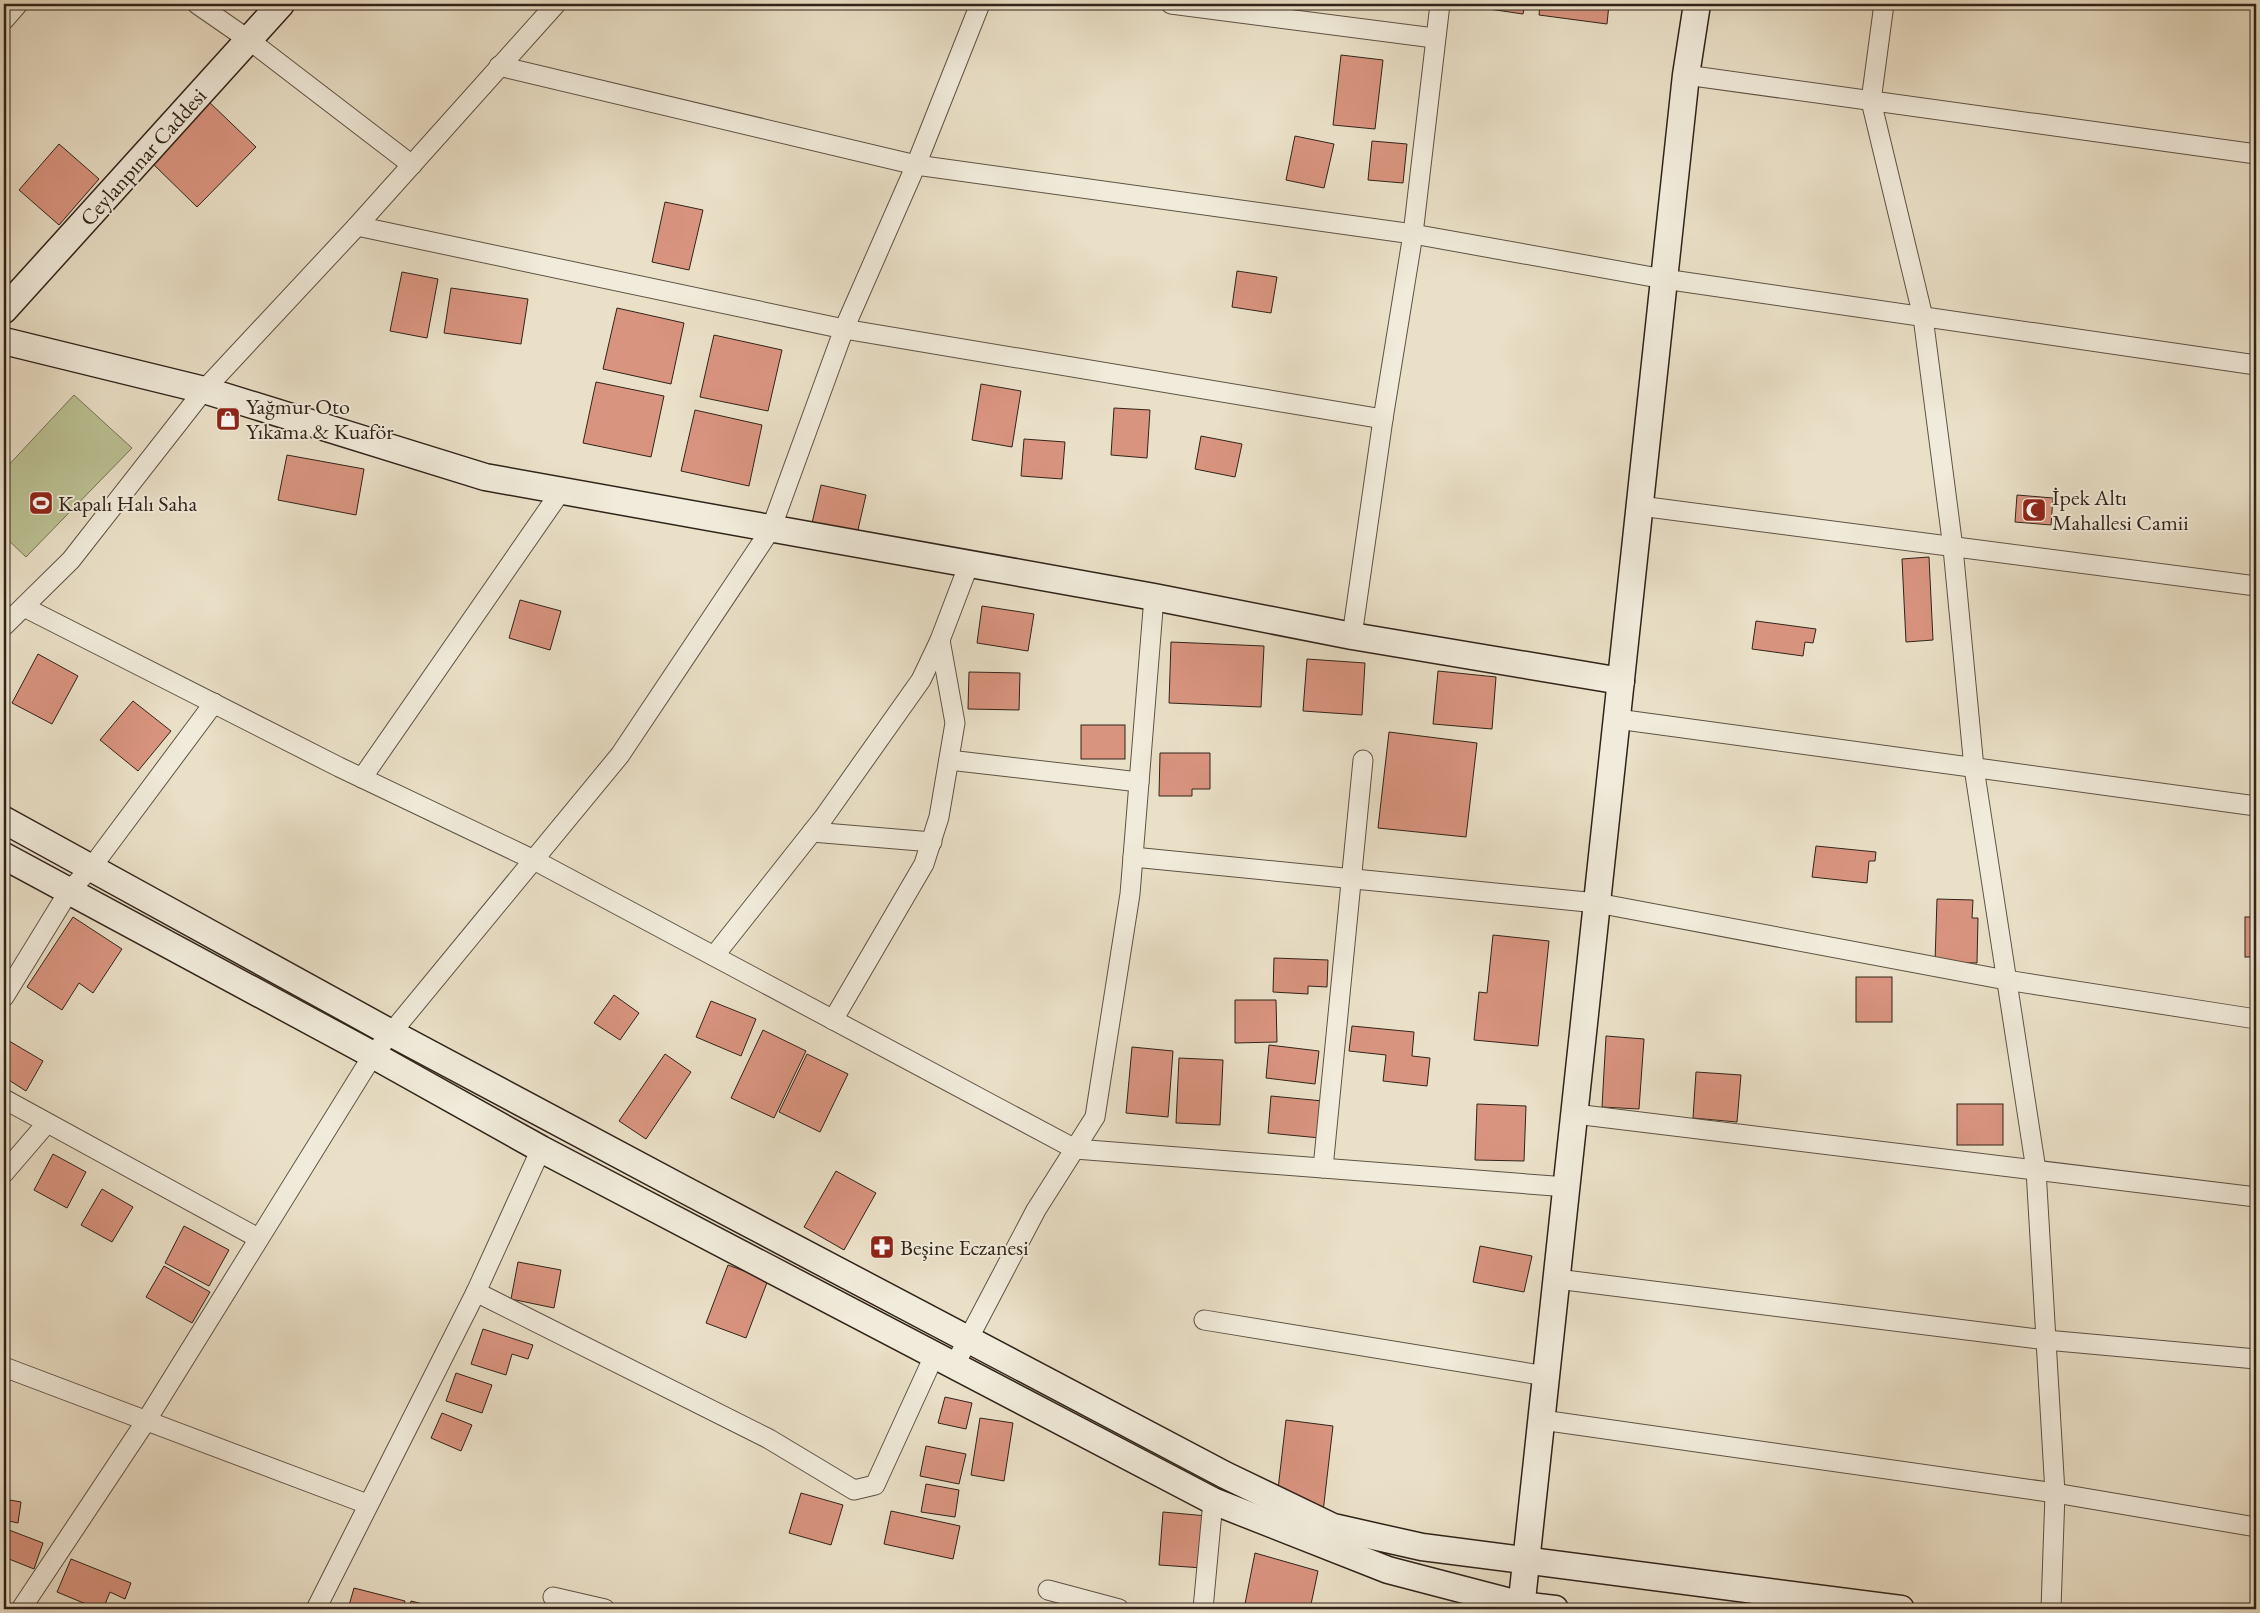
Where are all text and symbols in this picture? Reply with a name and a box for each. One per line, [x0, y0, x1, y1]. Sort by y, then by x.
street label: Ceylanpınar Caddesi [73, 82, 213, 232]
place label: Yağmur Oto Yıkama & Kuaför [246, 392, 394, 446]
shop icon: Yağmur Oto Yıkama & Kuaför [215, 406, 241, 432]
place label: İpek Altı Mahallesi Camii [2052, 483, 2189, 537]
place label: Kapalı Halı Saha [58, 489, 198, 518]
sports icon: Kapalı Halı Saha [28, 490, 54, 516]
mosque icon: İpek Altı Mahallesi Camii [2021, 497, 2047, 523]
place label: Beşine Eczanesi [900, 1233, 1029, 1262]
pharmacy icon: Beşine Eczanesi [869, 1234, 895, 1260]

